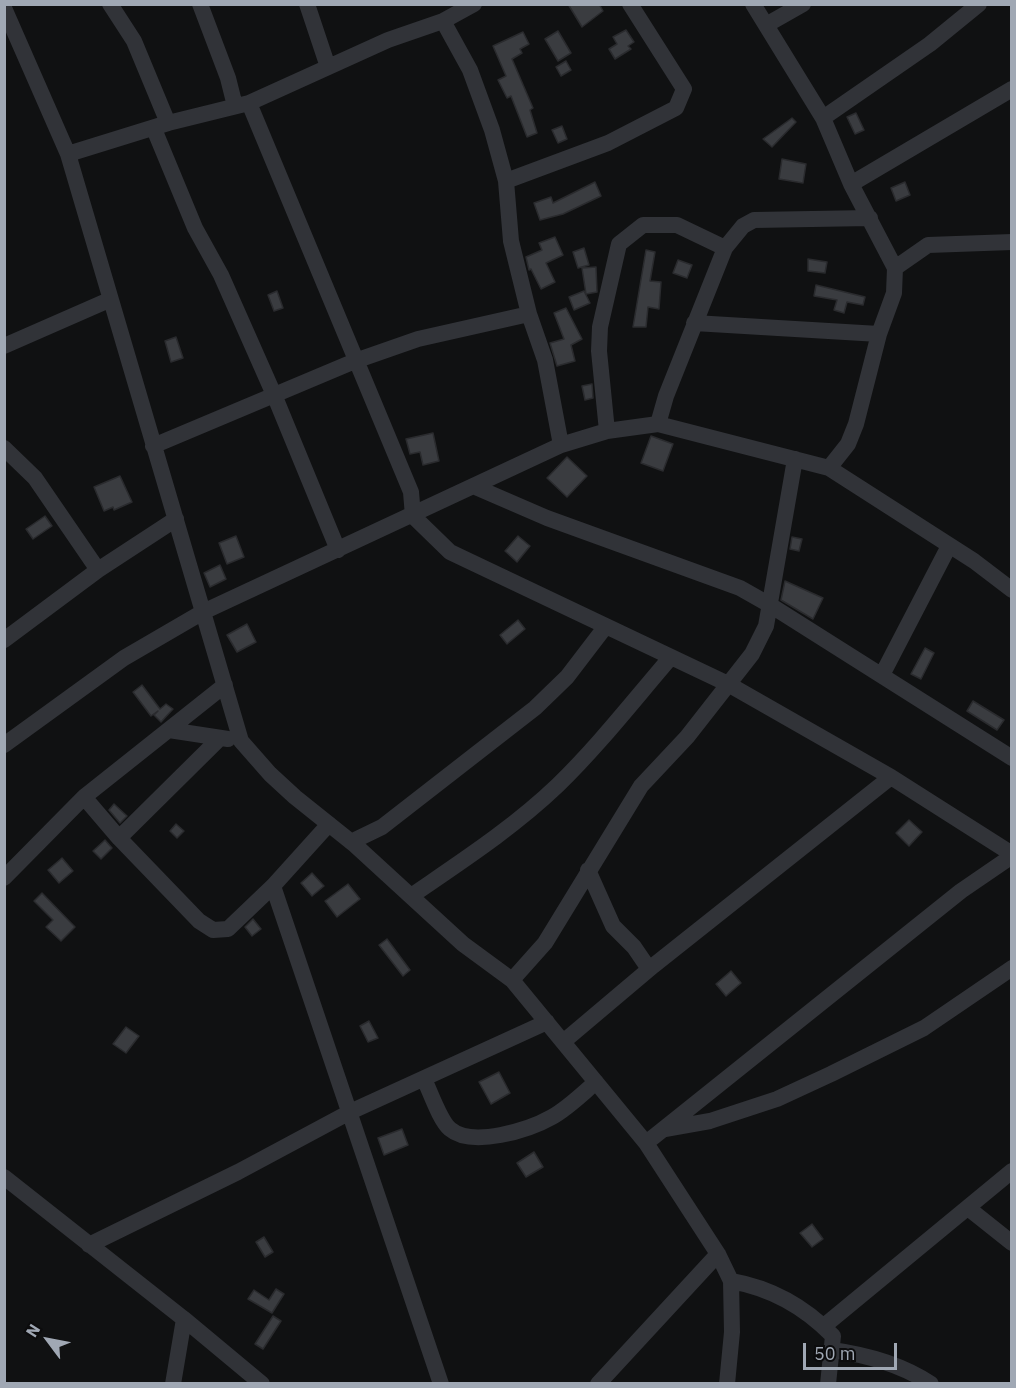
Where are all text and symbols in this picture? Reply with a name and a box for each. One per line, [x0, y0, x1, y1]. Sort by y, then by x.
north arrow [18, 1310, 78, 1370]
text: N [21, 1320, 44, 1341]
scale bar [806, 1331, 900, 1369]
text: 50 m [814, 1342, 856, 1365]

